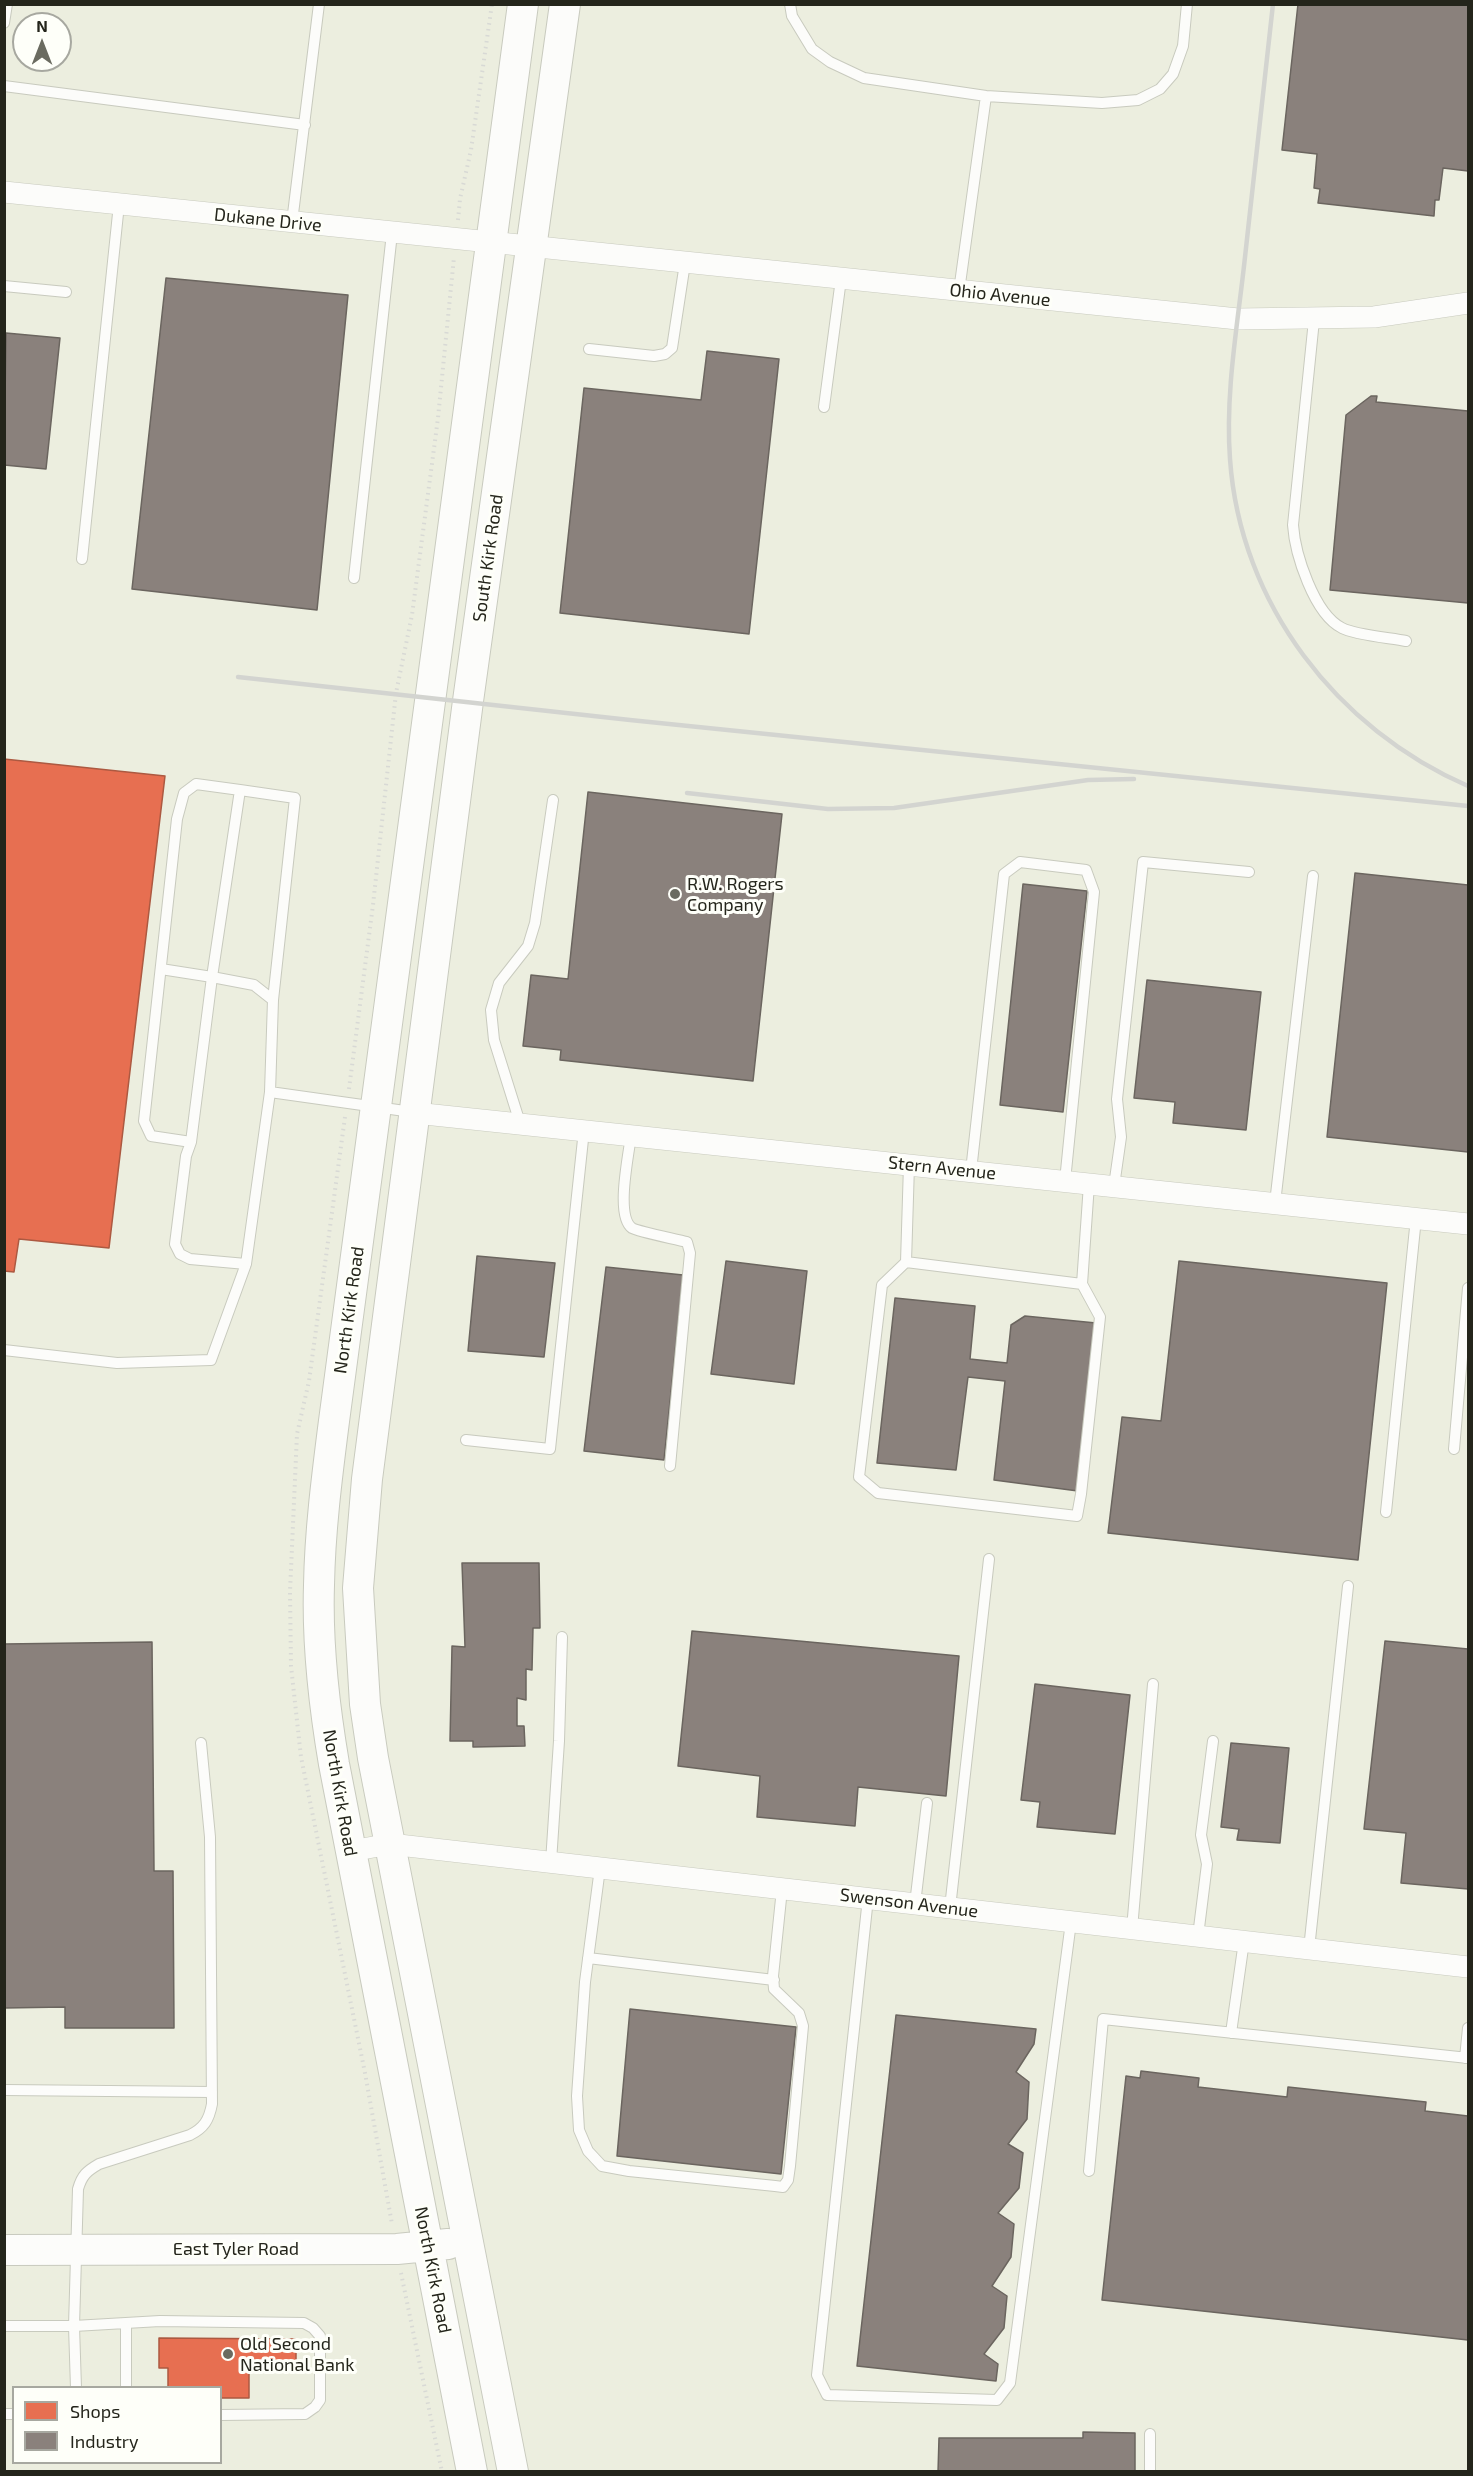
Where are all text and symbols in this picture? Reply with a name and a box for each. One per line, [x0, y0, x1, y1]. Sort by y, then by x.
north arrow [12, 12, 72, 72]
text: N [36, 16, 48, 35]
street label: Dukane Drive [213, 204, 323, 236]
street label: Ohio Avenue [948, 279, 1052, 311]
street label: South Kirk Road [468, 493, 508, 623]
place label: R.W. Rogers Company [687, 873, 784, 916]
marker: R.W. Rogers Company [668, 887, 682, 901]
street label: Stern Avenue [887, 1152, 997, 1184]
street label: North Kirk Road [329, 1245, 369, 1375]
street label: North Kirk Road [318, 1728, 362, 1858]
street label: Swenson Avenue [839, 1884, 979, 1922]
street label: North Kirk Road [410, 2205, 456, 2335]
street label: East Tyler Road [173, 2238, 299, 2260]
place label: Old Second National Bank [240, 2333, 354, 2376]
marker: Old Second National Bank [221, 2347, 235, 2361]
legend [12, 2386, 222, 2464]
text: Shops [70, 2400, 120, 2422]
text: Industry [70, 2430, 139, 2452]

